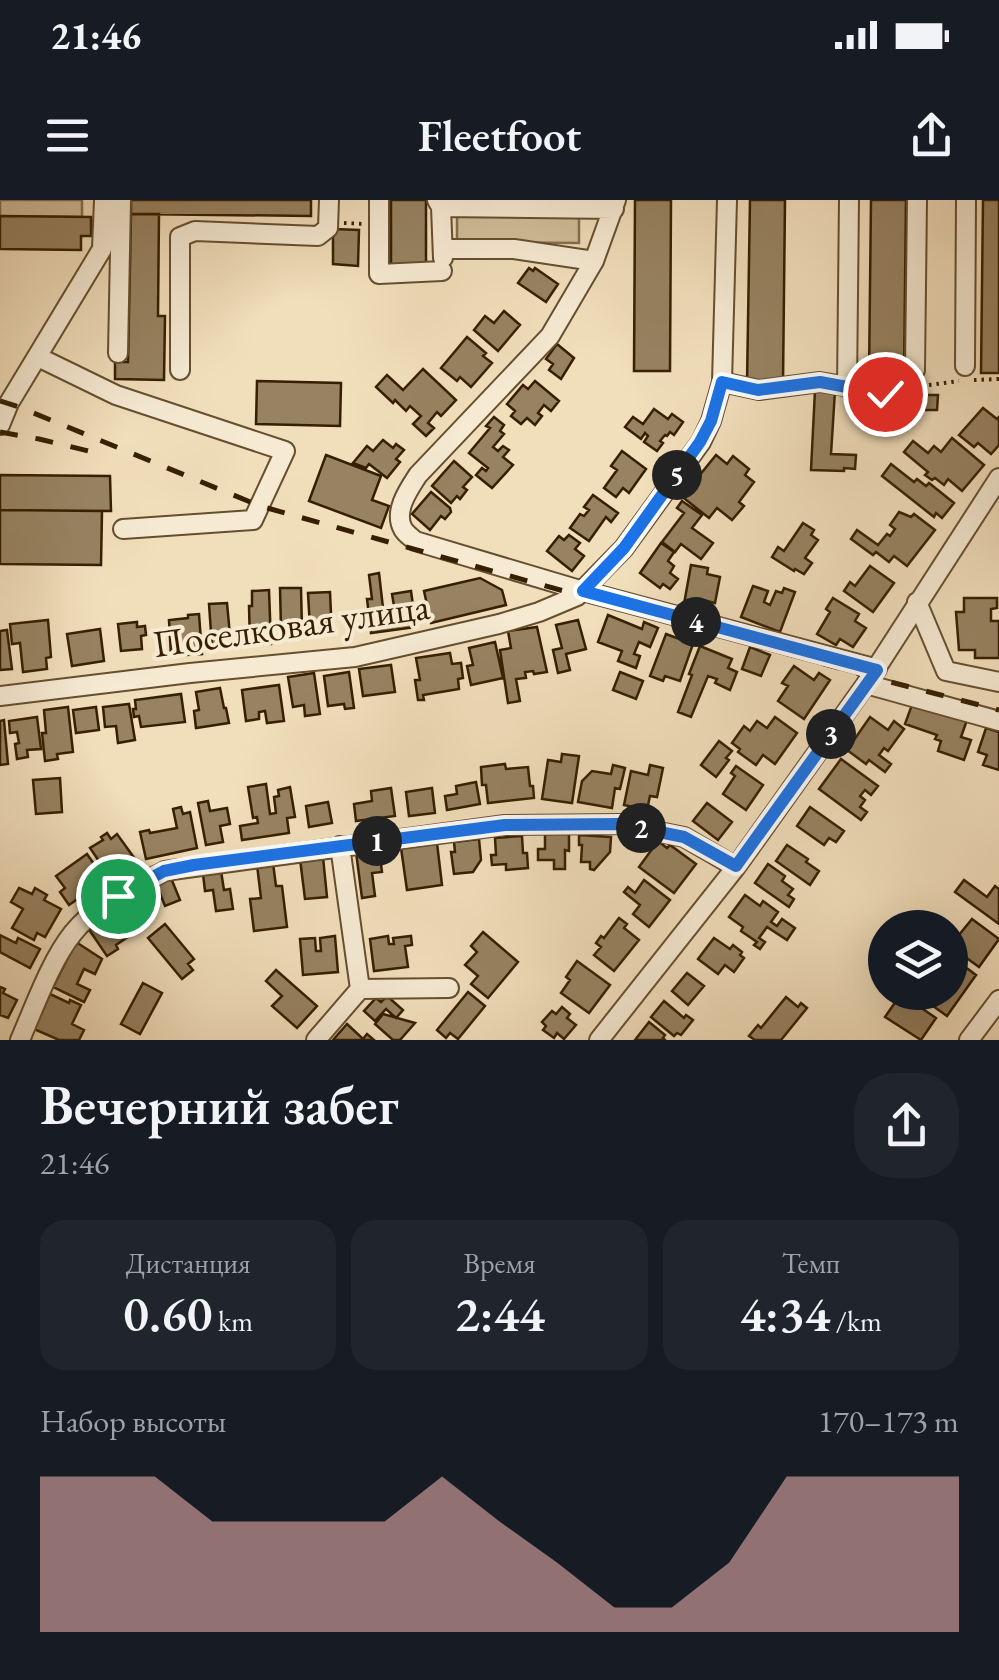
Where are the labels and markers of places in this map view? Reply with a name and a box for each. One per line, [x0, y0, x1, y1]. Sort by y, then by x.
pin [843, 352, 928, 437]
pin: 5 [652, 450, 702, 500]
pin: 4 [671, 597, 721, 647]
pin: 3 [806, 709, 856, 759]
pin: 2 [616, 803, 666, 853]
pin: 1 [352, 816, 402, 866]
pin [76, 854, 161, 939]

